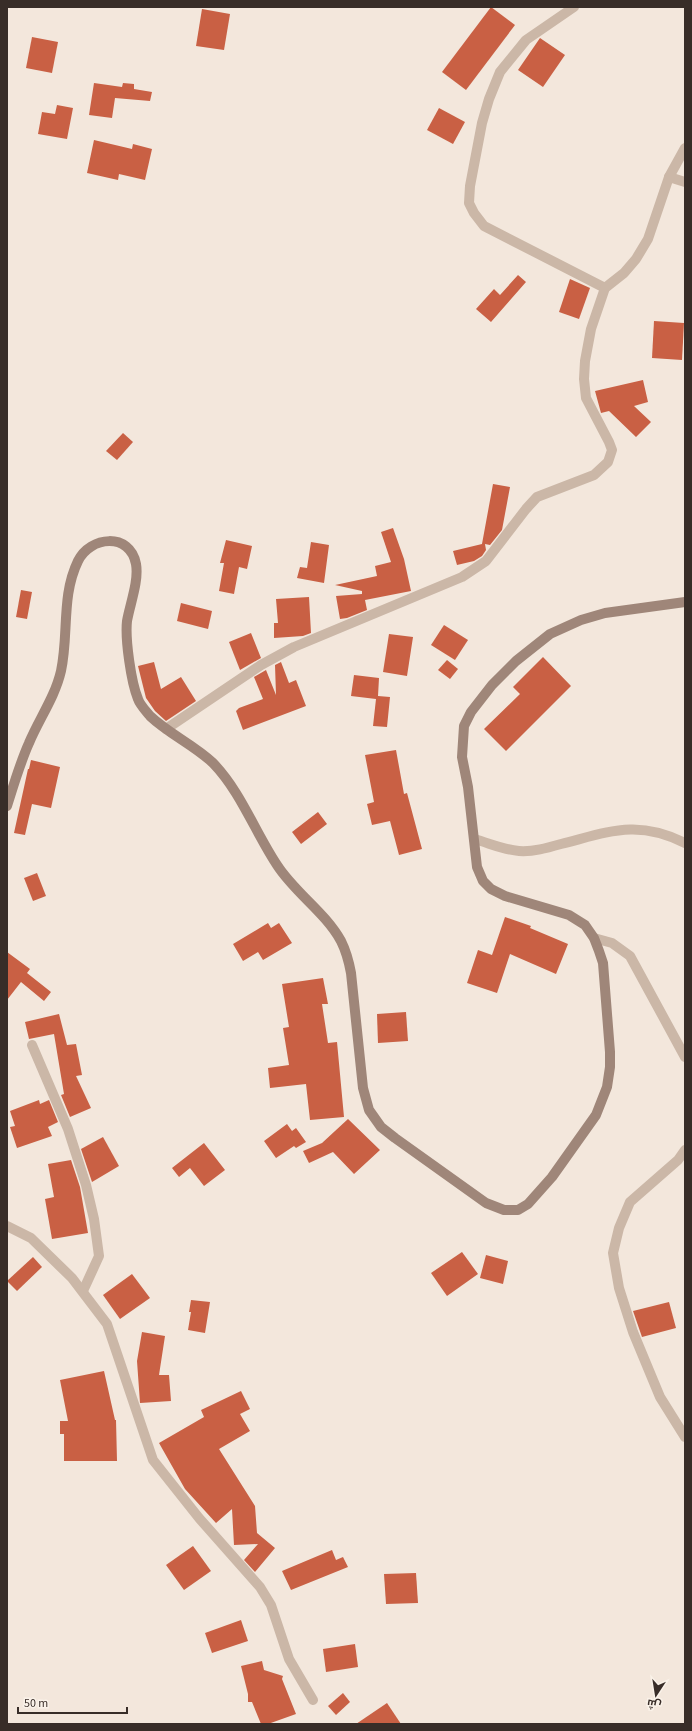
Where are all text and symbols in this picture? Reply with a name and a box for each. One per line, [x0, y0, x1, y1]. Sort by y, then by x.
north arrow [636, 1675, 676, 1715]
scale bar [18, 1689, 127, 1715]
text: 50 m [24, 1695, 48, 1712]
text: ش [646, 1695, 662, 1713]

